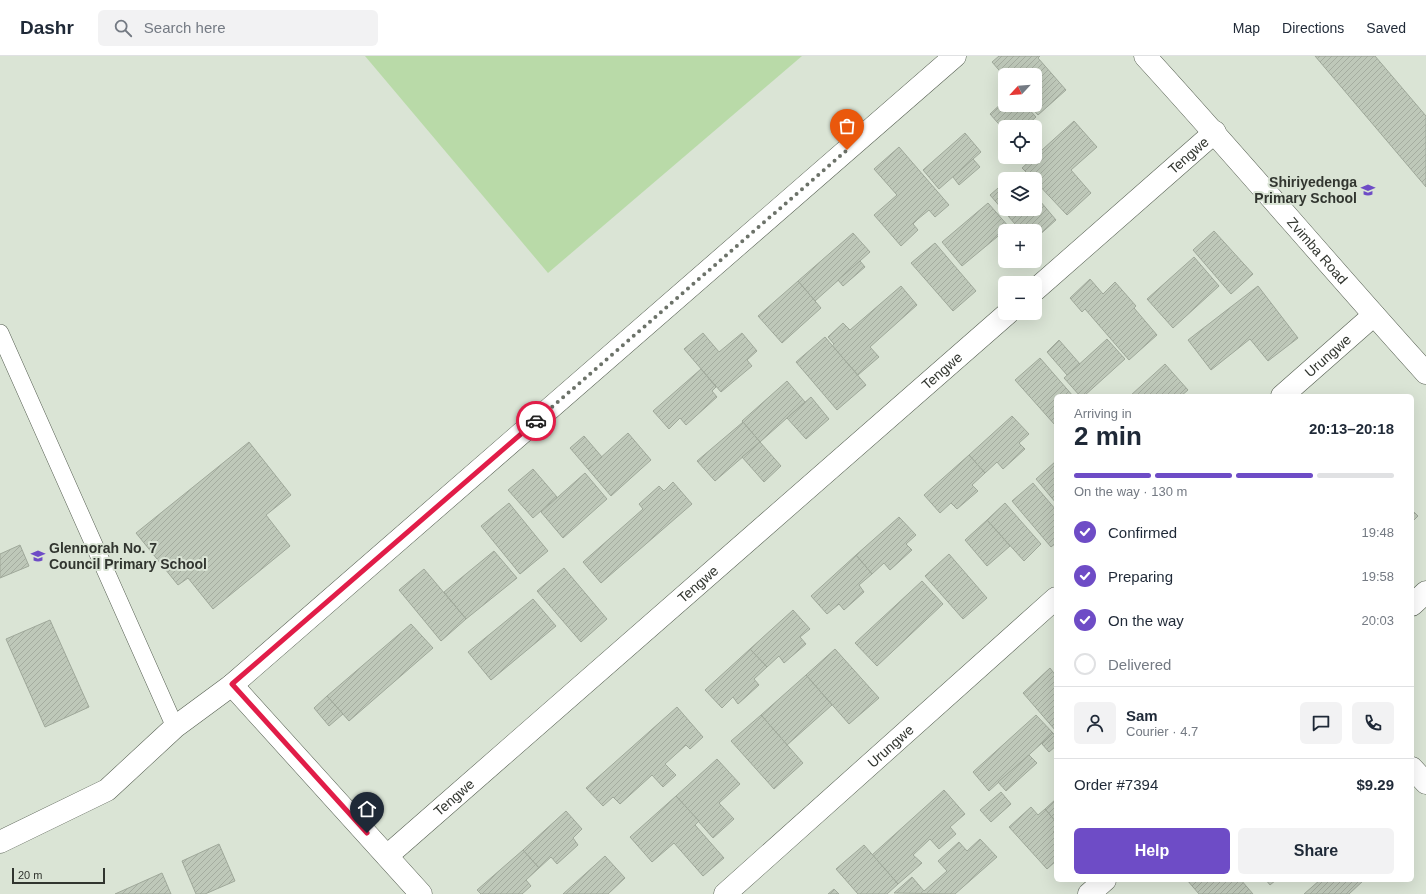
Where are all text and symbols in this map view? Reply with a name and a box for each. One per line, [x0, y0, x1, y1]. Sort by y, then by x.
search box [98, 10, 378, 46]
text: Dashr [20, 17, 74, 38]
icon: search [112, 17, 134, 39]
text: Search here [144, 19, 226, 36]
text: Map [1233, 20, 1260, 36]
text: Directions [1282, 20, 1344, 36]
text: Saved [1366, 20, 1406, 36]
north arrow [998, 68, 1042, 112]
map controls [998, 68, 1042, 320]
pin [830, 109, 864, 150]
icon: bag [836, 115, 858, 137]
button: locate [998, 120, 1042, 164]
street label: Tengwe [1165, 133, 1212, 177]
button: layers [998, 172, 1042, 216]
place label: Shiriyedenga Primary School [1254, 174, 1357, 206]
school or university icon: Shiriyedenga Primary School [1360, 182, 1376, 198]
street label: Zvimba Road [1284, 214, 1351, 287]
button: + [998, 224, 1042, 268]
button: − [998, 276, 1042, 320]
street label: Urungwe [1301, 331, 1354, 380]
street label: Tengwe [918, 349, 965, 393]
courier [516, 401, 556, 441]
text: Arriving in [1074, 406, 1132, 421]
icon: car [525, 410, 547, 432]
text: 20:13–20:18 [1309, 420, 1394, 437]
text: 2 min [1074, 421, 1142, 451]
text: On the way · 130 m [1074, 484, 1187, 499]
icon: check [1074, 521, 1096, 543]
text: Confirmed [1108, 524, 1177, 541]
text: 19:48 [1361, 525, 1394, 540]
place label: Glennorah No. 7 Council Primary School [49, 540, 207, 572]
school or university icon: Glennorah No. 7 Council Primary School [30, 548, 46, 564]
street label: Tengwe [674, 562, 722, 606]
icon: check [1074, 565, 1096, 587]
text: Preparing [1108, 568, 1173, 585]
text: 19:58 [1361, 569, 1394, 584]
icon: check [1074, 609, 1096, 631]
text: On the way [1108, 612, 1184, 629]
text: 20:03 [1361, 613, 1394, 628]
text: Delivered [1108, 656, 1171, 673]
button: person [1074, 702, 1116, 744]
button: chat [1300, 702, 1342, 744]
button: phone [1352, 702, 1394, 744]
text: Sam [1126, 707, 1158, 724]
street label: Urungwe [864, 721, 917, 771]
text: Courier · 4.7 [1126, 724, 1198, 739]
street label: Tengwe [431, 775, 478, 819]
text: Order #7394 [1074, 776, 1158, 793]
text: $9.29 [1356, 776, 1394, 793]
pin [350, 792, 384, 833]
icon: home [356, 798, 378, 820]
button: Help [1074, 828, 1230, 874]
button: Share [1238, 828, 1394, 874]
scale bar [12, 866, 105, 885]
text: 20 m [18, 869, 42, 881]

